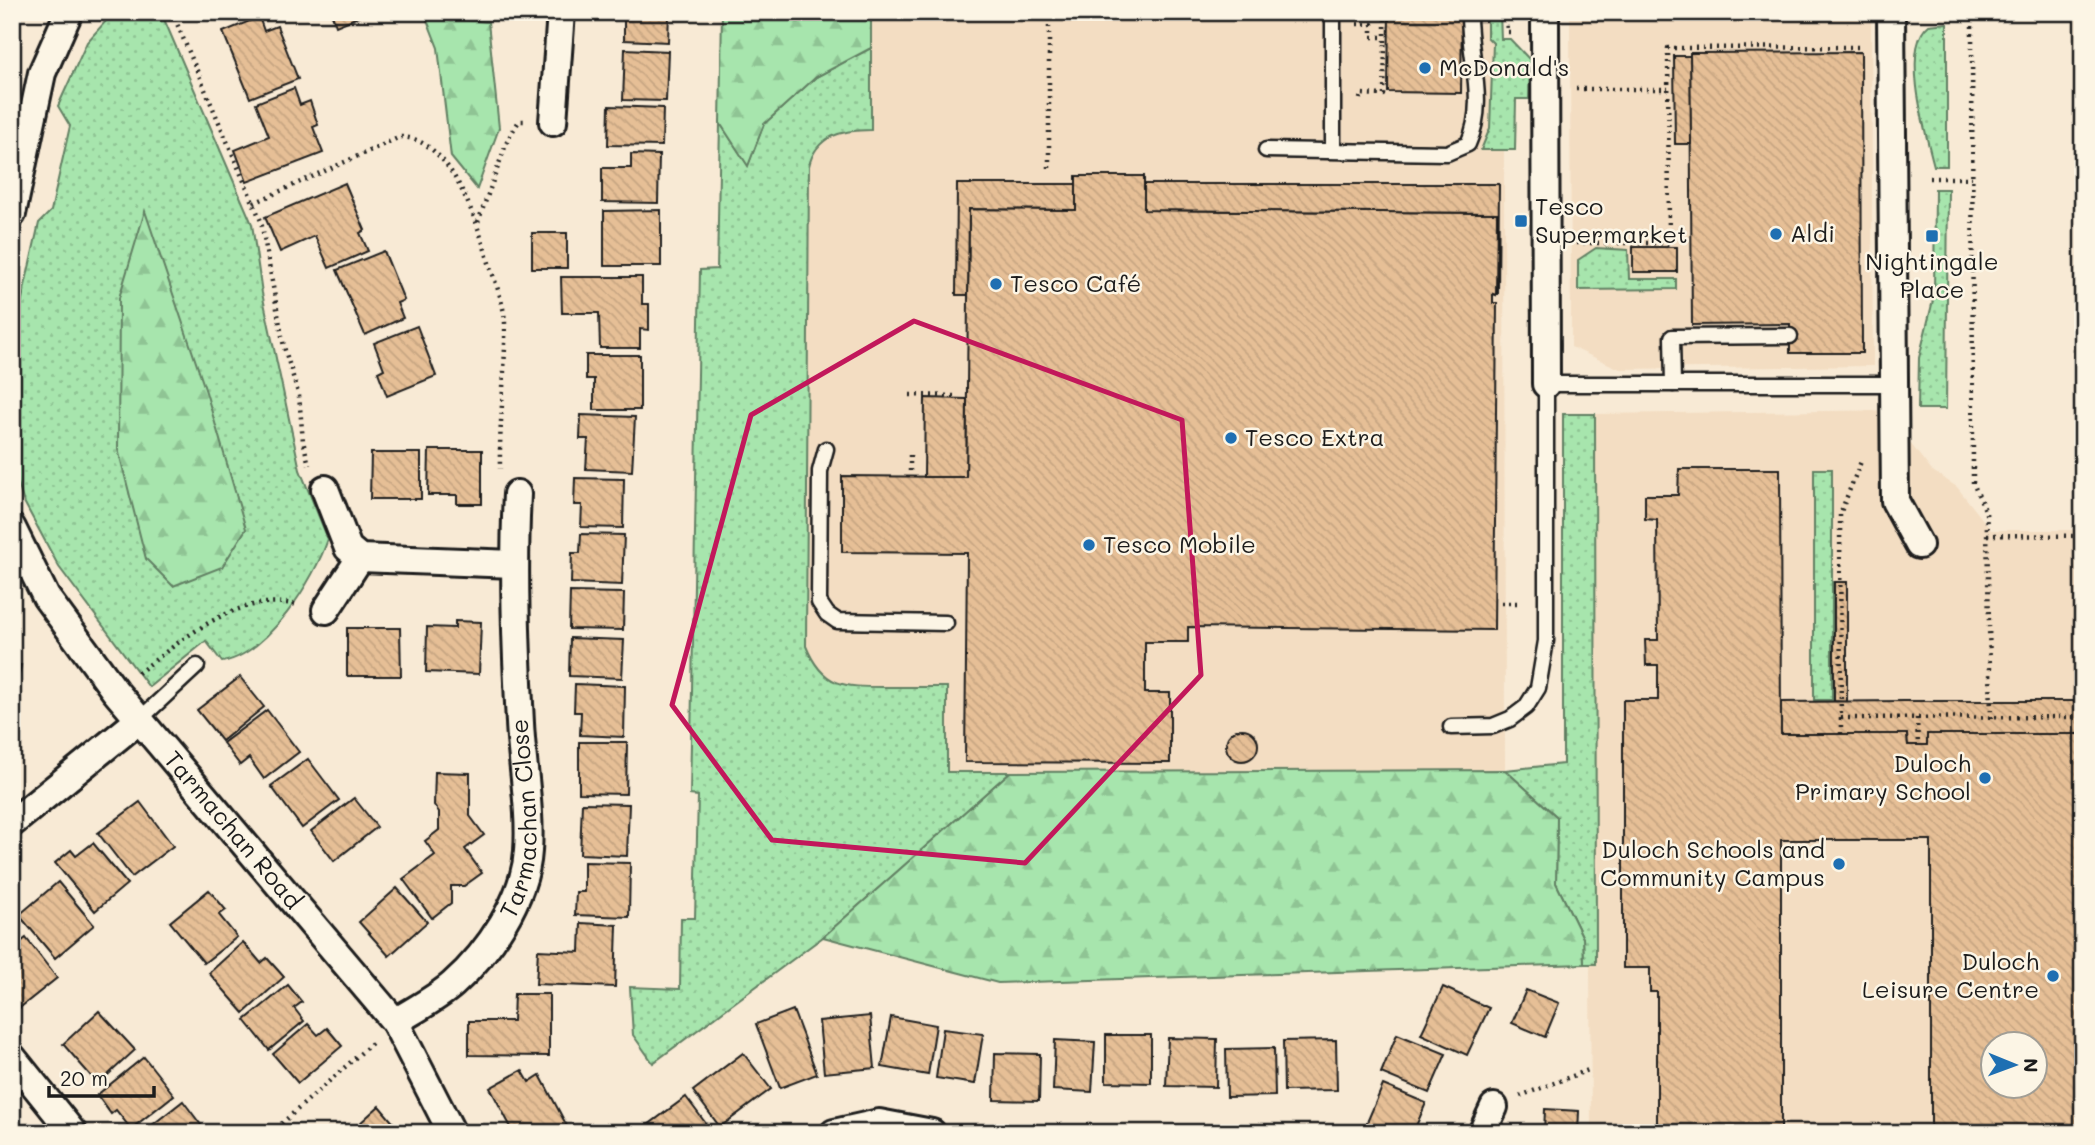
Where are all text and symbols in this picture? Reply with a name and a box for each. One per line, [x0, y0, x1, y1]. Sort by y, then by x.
place label: McDonald's [1439, 51, 1569, 82]
marker: McDonald's [1417, 60, 1433, 76]
place label: Tesco Supermarket [1535, 190, 1688, 249]
marker: Tesco Supermarket [1513, 213, 1529, 229]
place label: Aldi [1790, 217, 1835, 248]
marker: Aldi [1768, 226, 1784, 242]
marker: Nightingale Place [1924, 228, 1940, 244]
place label: Nightingale Place [1865, 245, 1999, 304]
place label: Tesco Café [1010, 267, 1141, 298]
marker: Tesco Café [988, 276, 1004, 292]
place label: Tesco Extra [1245, 421, 1384, 452]
marker: Tesco Extra [1223, 430, 1239, 446]
place label: Tesco Mobile [1103, 528, 1256, 559]
marker: Tesco Mobile [1081, 537, 1097, 553]
street label: Tarmachan Close [492, 718, 543, 923]
street label: Tarmachan Road [158, 744, 310, 915]
place label: Duloch Primary School [1795, 747, 1971, 806]
marker: Duloch Primary School [1977, 770, 1993, 786]
place label: Duloch Schools and Community Campus [1600, 833, 1825, 892]
marker: Duloch Schools and Community Campus [1831, 856, 1847, 872]
place label: Duloch Leisure Centre [1862, 945, 2039, 1004]
marker: Duloch Leisure Centre [2045, 968, 2061, 984]
north arrow [1980, 1030, 2050, 1100]
scale bar [49, 1054, 154, 1098]
text: N [2019, 1058, 2044, 1073]
text: 20 m [60, 1064, 108, 1091]

